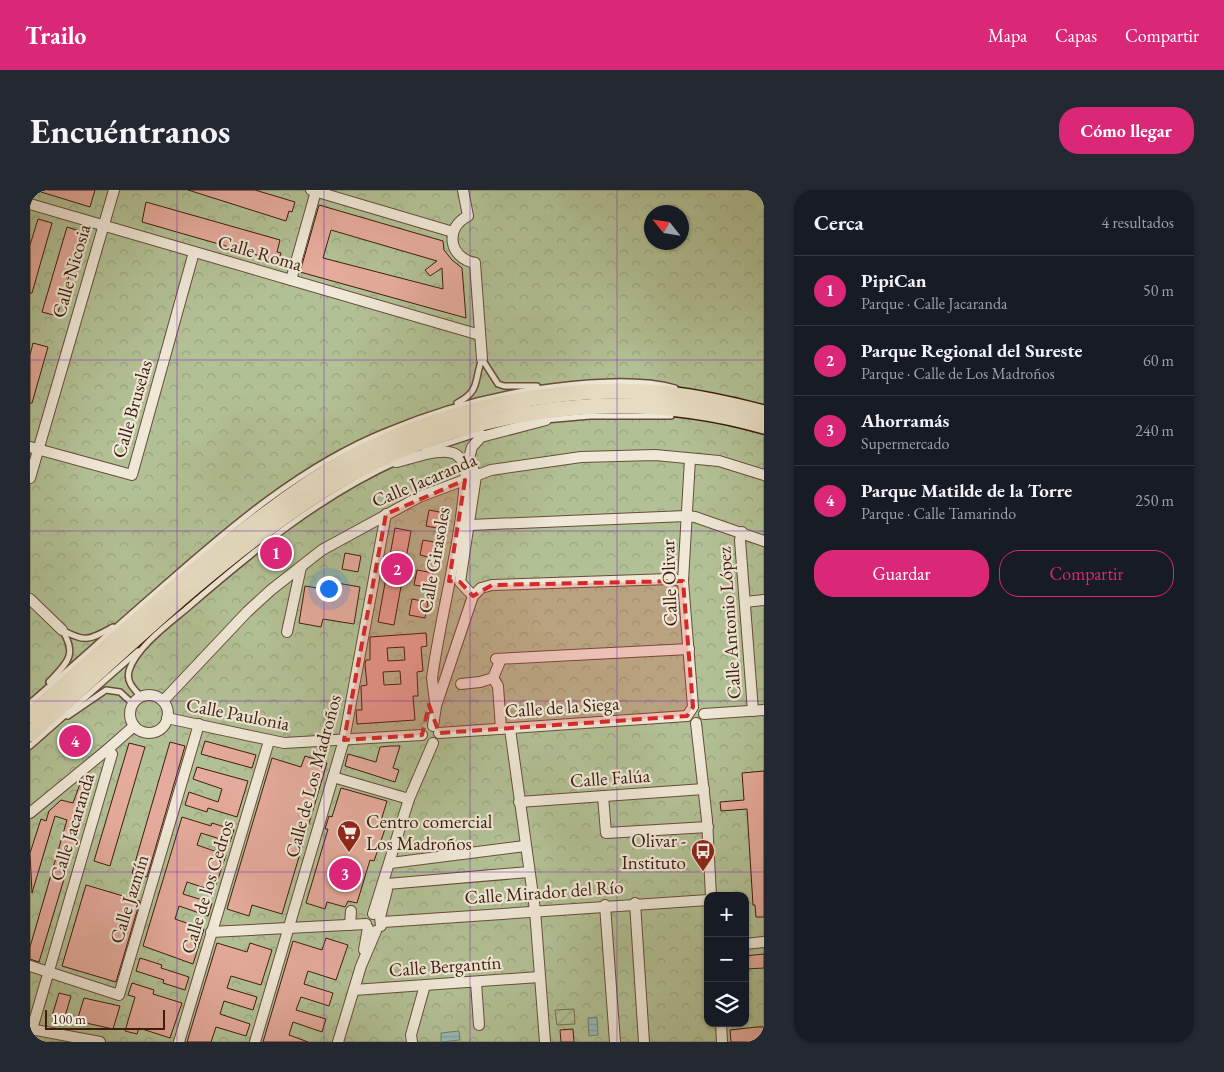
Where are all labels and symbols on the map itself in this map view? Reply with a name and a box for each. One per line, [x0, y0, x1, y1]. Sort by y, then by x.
north arrow [644, 205, 689, 250]
street label: Calle Nicosia [46, 221, 96, 321]
street label: Calle Roma [215, 229, 306, 277]
street label: Calle Bruselas [106, 357, 158, 461]
street label: Calle Jacaranda [368, 447, 481, 513]
street label: Calle Girasoles [412, 505, 456, 615]
pin: 1 [260, 534, 292, 572]
street label: Calle Olivar [655, 538, 683, 627]
street label: Calle Antonio López [711, 545, 747, 700]
pin: 2 [381, 550, 413, 588]
your location [316, 576, 342, 602]
street label: Calle de la Siega [504, 690, 621, 723]
street label: Calle Paulonia [184, 692, 292, 736]
street label: Calle de Los Madroños [279, 692, 347, 860]
pin: 4 [59, 722, 91, 760]
street label: Calle Falúa [569, 763, 651, 793]
street label: Calle Jacaranda [44, 770, 100, 884]
place label: Centro comercial Los Madroños [366, 809, 493, 856]
street label: Calle de los Cedros [175, 817, 239, 957]
supermarket icon: Centro comercial Los Madroños [336, 819, 362, 853]
place label: Olivar - Instituto [621, 828, 686, 875]
bus stop icon: Olivar - Instituto [690, 838, 716, 872]
street label: Calle Jazmín [104, 851, 154, 947]
pin: 3 [329, 855, 361, 893]
street label: Calle Mirador del Río [464, 874, 624, 910]
street label: Calle Bergantín [388, 950, 502, 982]
scale bar [45, 1007, 165, 1030]

